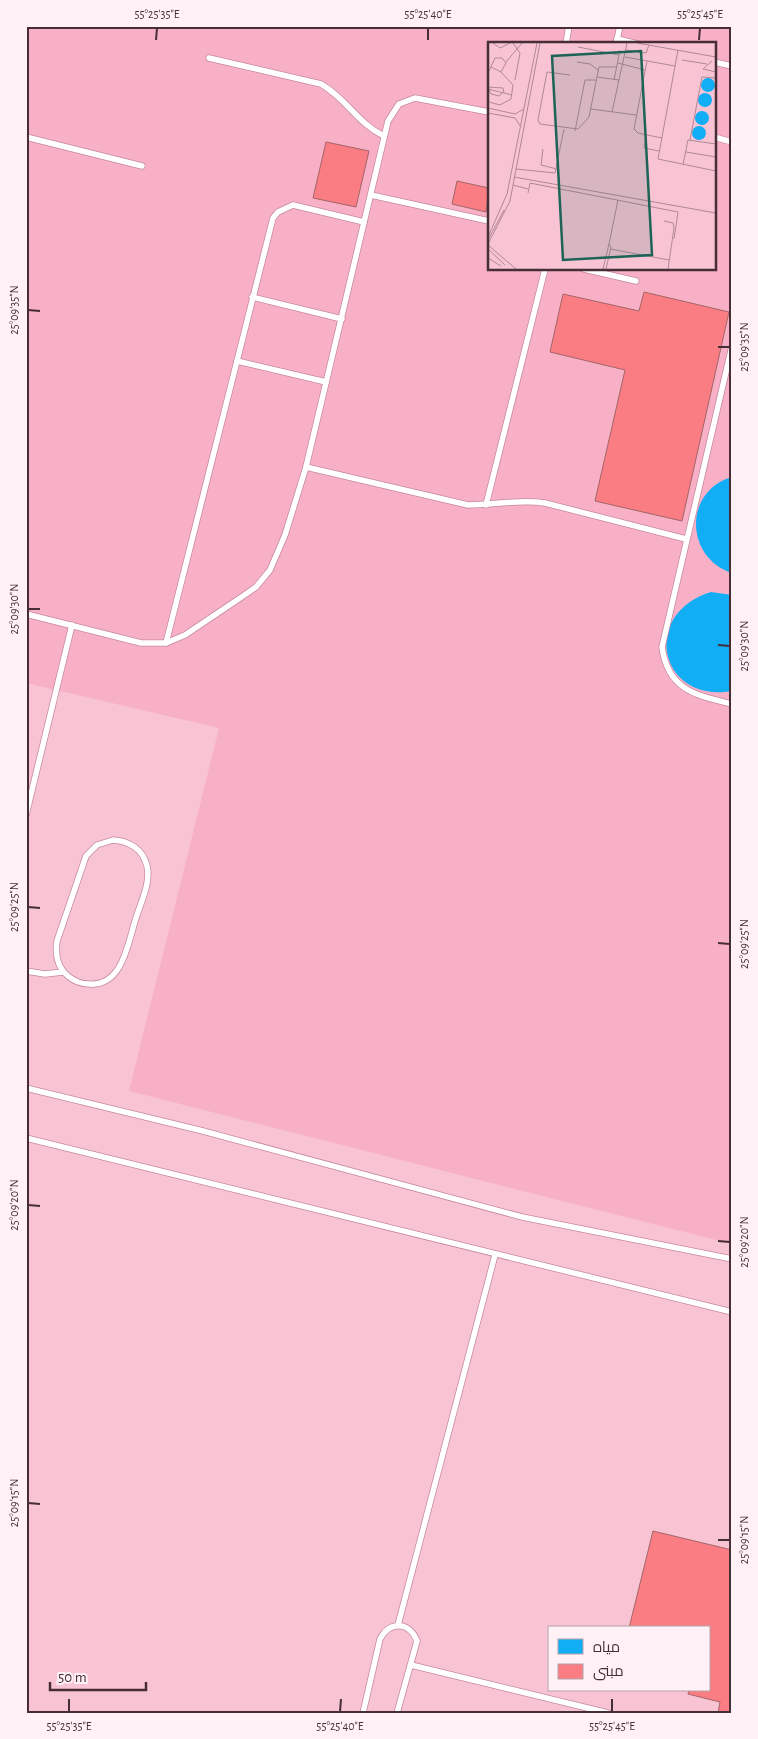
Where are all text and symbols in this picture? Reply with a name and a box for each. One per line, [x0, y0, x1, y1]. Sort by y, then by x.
text: 55°25'35"E [134, 8, 180, 20]
text: 55°25'40"E [404, 8, 452, 20]
text: 55°25'45"E [677, 8, 723, 20]
inset map [488, 42, 716, 270]
text: 25°09'35"N [8, 285, 20, 335]
text: 25°09'35"N [738, 322, 750, 372]
text: 25°09'30"N [8, 584, 20, 634]
text: 25°09'30"N [738, 621, 750, 671]
text: 25°09'25"N [8, 882, 20, 932]
text: 25°09'25"N [738, 919, 750, 969]
text: 25°09'20"N [8, 1179, 20, 1231]
text: 25°09'20"N [738, 1216, 750, 1268]
text: 25°09'15"N [8, 1479, 20, 1527]
text: 25°09'15"N [738, 1516, 750, 1564]
legend [548, 1626, 710, 1692]
text: مياه [593, 1640, 620, 1655]
scale bar [50, 1659, 146, 1691]
text: مبنى [593, 1664, 624, 1681]
text: 50 m [58, 1670, 87, 1685]
text: 55°25'35"E [46, 1720, 92, 1732]
text: 55°25'40"E [316, 1720, 364, 1732]
text: 55°25'45"E [589, 1720, 635, 1732]

